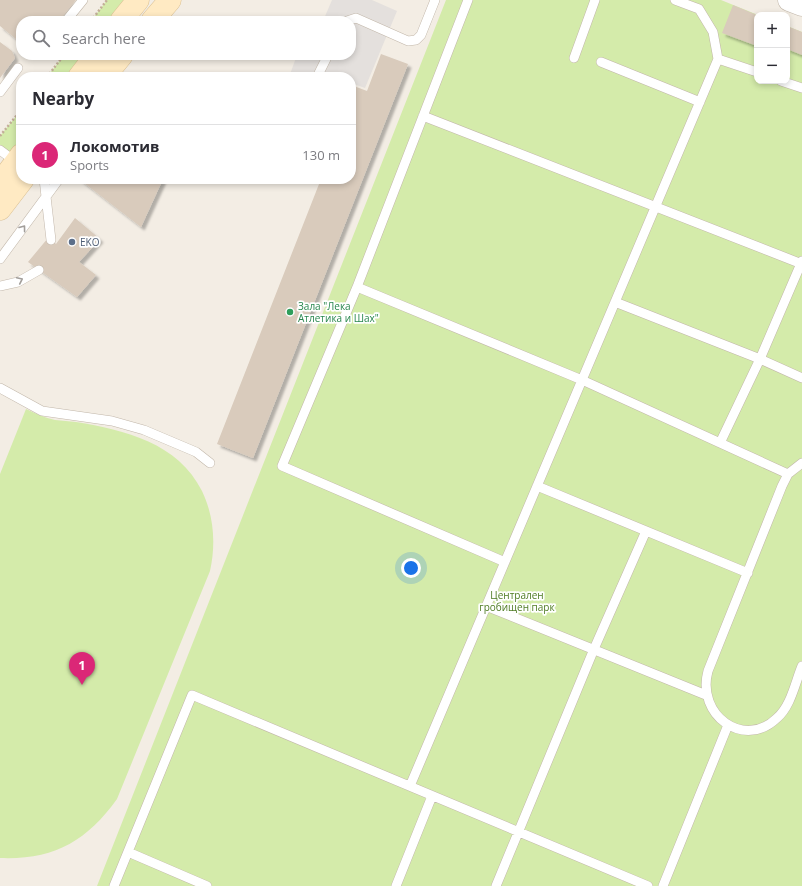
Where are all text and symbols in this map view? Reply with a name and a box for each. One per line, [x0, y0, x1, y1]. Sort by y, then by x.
map controls [754, 12, 790, 84]
button: + [754, 12, 790, 48]
search box [16, 16, 356, 60]
icon: search [30, 27, 52, 49]
text: Search here [62, 28, 146, 48]
button: − [754, 48, 790, 84]
text: Nearby [32, 87, 94, 110]
text: Локомотив [70, 136, 160, 156]
text: 1 [41, 146, 49, 164]
text: 130 m [302, 146, 340, 164]
text: Sports [70, 156, 109, 174]
one-way arrow [19, 225, 26, 232]
place label: EKO [80, 235, 100, 249]
marker: EKO [67, 237, 77, 247]
one-way arrow [16, 277, 24, 285]
place label: Зала "Лека Атлетика и Шах" [298, 299, 379, 325]
marker: Зала "Лека Атлетика и Шах" [285, 307, 295, 317]
your location [401, 558, 421, 578]
park label: Централен гробищен парк [479, 588, 555, 614]
pin: 1 [69, 652, 95, 685]

